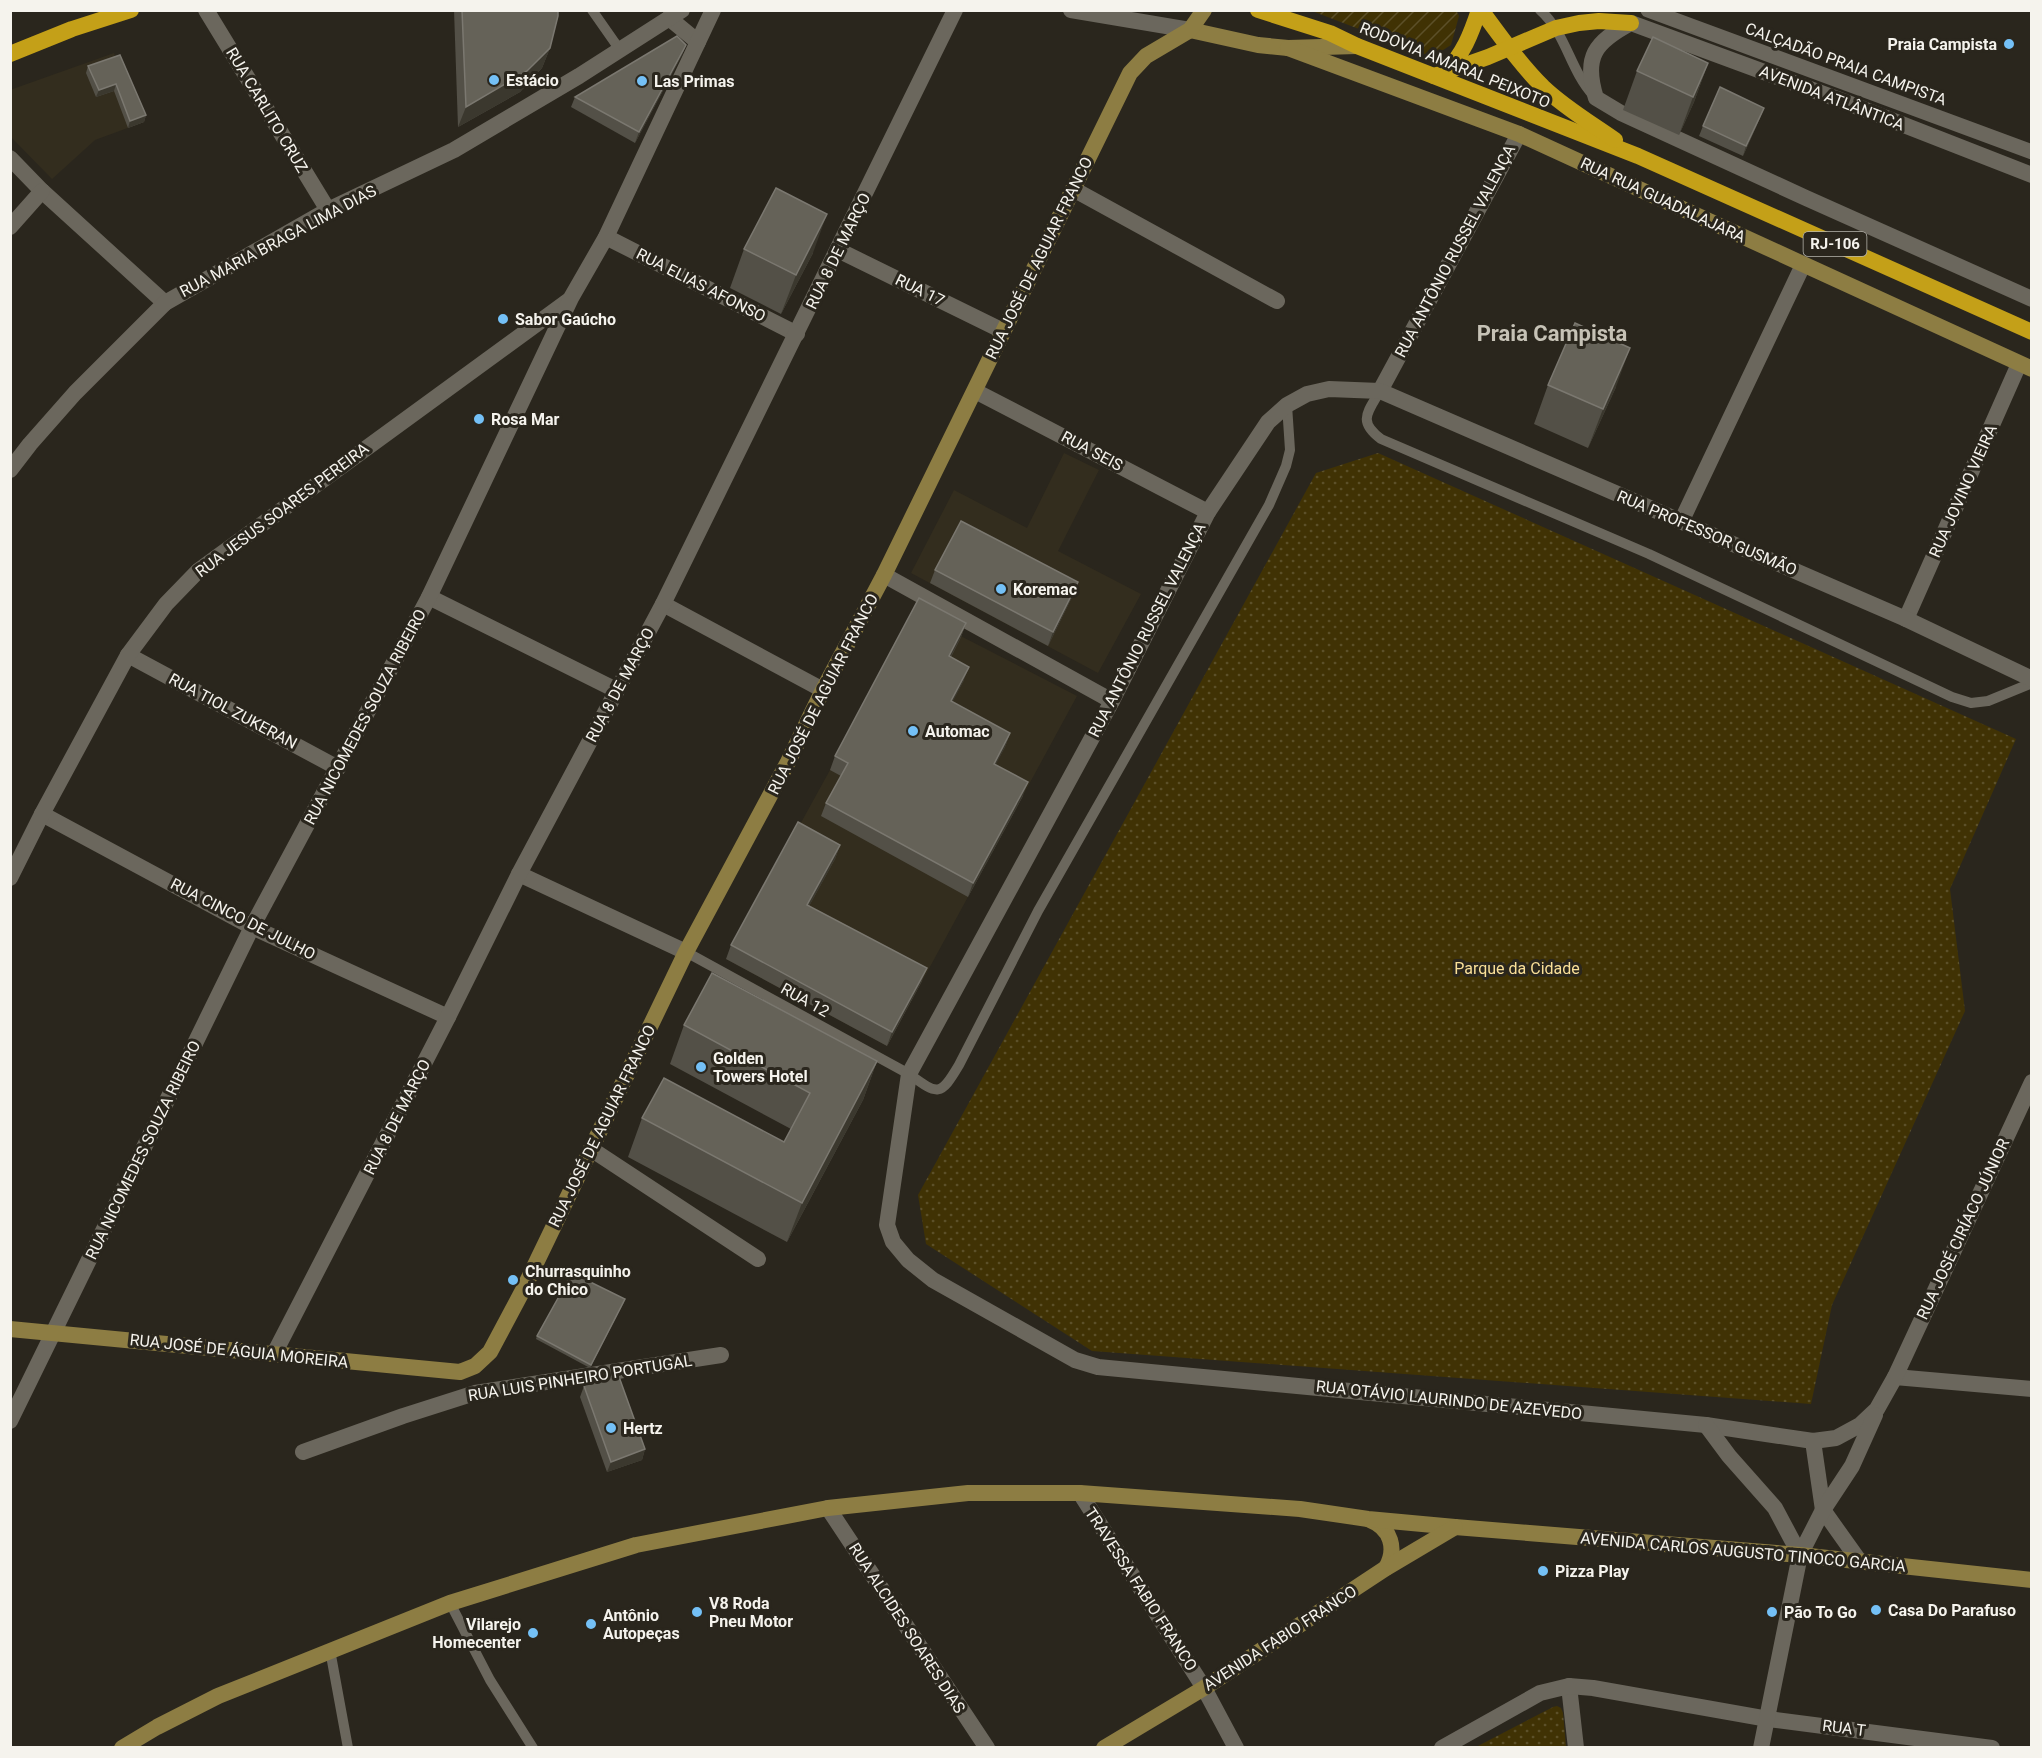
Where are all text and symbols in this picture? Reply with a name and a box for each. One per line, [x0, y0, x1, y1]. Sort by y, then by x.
street label: RODOVIA AMARAL PEIXOTO [1357, 18, 1553, 112]
street label: CALÇADÃO PRAIA CAMPISTA [1743, 18, 1950, 110]
place label: Praia Campista [1887, 35, 1997, 54]
marker: Praia Campista [2002, 37, 2016, 51]
street label: RUA CARLITO CRUZ [222, 44, 312, 176]
street label: AVENIDA ATLÂNTICA [1757, 62, 1908, 135]
place label: Estácio [506, 71, 559, 90]
place label: Las Primas [654, 72, 734, 91]
marker: Estácio [487, 73, 501, 87]
marker: Las Primas [635, 74, 649, 88]
street label: RUA ANTÔNIO RUSSEL VALENÇA [1390, 140, 1520, 361]
street label: RUA RUA GUADALAJARA [1577, 153, 1749, 247]
street label: RUA JOSÉ DE AGUIAR FRANCO [982, 154, 1096, 362]
street label: RUA MARIA BRAGA LIMA DIAS [177, 181, 379, 301]
street label: RUA 8 DE MARÇO [802, 190, 874, 312]
road number: RJ-106 [1804, 232, 1866, 256]
street label: RUA ELIAS AFONSO [633, 244, 769, 326]
street label: RUA 17 [892, 270, 948, 310]
place label: Sabor Gaúcho [515, 310, 616, 329]
marker: Sabor Gaúcho [496, 312, 510, 326]
district label: Praia Campista [1477, 321, 1628, 346]
place label: Rosa Mar [491, 410, 560, 429]
marker: Rosa Mar [472, 412, 486, 426]
street label: RUA JOVINO VIEIRA [1925, 421, 2001, 560]
street label: RUA SEIS [1058, 427, 1126, 475]
street label: RUA JESUS SOARES PEREIRA [192, 438, 373, 581]
street label: RUA PROFESSOR GUSMÃO [1614, 486, 1800, 580]
street label: RUA ANTÔNIO RUSSEL VALENÇA [1084, 519, 1210, 740]
place label: Koremac [1013, 580, 1077, 599]
marker: Koremac [994, 582, 1008, 596]
street label: RUA JOSÉ DE AGUIAR FRANCO [764, 590, 882, 798]
street label: RUA NICOMEDES SOUZA RIBEIRO [300, 606, 430, 828]
street label: RUA 8 DE MARÇO [582, 625, 658, 745]
street label: RUA TIOL ZUKERAN [166, 669, 300, 753]
place label: Automac [925, 722, 990, 741]
marker: Automac [906, 724, 920, 738]
street label: RUA CINCO DE JULHO [167, 874, 319, 964]
park label: Parque da Cidade [1454, 959, 1580, 978]
street label: RUA 12 [777, 979, 833, 1021]
street label: RUA JOSÉ DE AGUIAR FRANCO [545, 1022, 659, 1230]
street label: RUA NICOMEDES SOUZA RIBEIRO [82, 1037, 204, 1263]
place label: Golden Towers Hotel [713, 1049, 808, 1086]
street label: RUA 8 DE MARÇO [360, 1056, 434, 1178]
marker: Golden Towers Hotel [694, 1060, 708, 1074]
street label: RUA JOSÉ CIRÍACO JÚNIOR [1913, 1135, 2013, 1323]
place label: Churrasquinho do Chico [525, 1262, 631, 1299]
marker: Churrasquinho do Chico [506, 1273, 520, 1287]
street label: RUA JOSÉ DE ÁGUIA MOREIRA [129, 1330, 350, 1372]
street label: RUA LUIS PINHEIRO PORTUGAL [467, 1351, 694, 1405]
street label: RUA OTÁVIO LAURINDO DE AZEVEDO [1315, 1377, 1583, 1423]
place label: Hertz [623, 1419, 663, 1438]
marker: Hertz [604, 1421, 618, 1435]
street label: TRAVESSA FABIO FRANCO [1081, 1504, 1201, 1674]
street label: AVENIDA CARLOS AUGUSTO TINOCO GARCIA [1580, 1528, 1907, 1576]
street label: RUA ALCIDES SOARES DIAS [845, 1539, 969, 1717]
place label: Pizza Play [1555, 1562, 1630, 1581]
marker: Pizza Play [1536, 1564, 1550, 1578]
street label: AVENIDA FABIO FRANCO [1200, 1581, 1360, 1695]
place label: V8 Roda Pneu Motor [709, 1594, 793, 1631]
place label: Casa Do Parafuso [1888, 1601, 2016, 1620]
place label: Pão To Go [1784, 1603, 1857, 1622]
marker: Casa Do Parafuso [1869, 1603, 1883, 1617]
marker: V8 Roda Pneu Motor [690, 1605, 704, 1619]
marker: Pão To Go [1765, 1605, 1779, 1619]
place label: Antônio Autopeças [603, 1606, 680, 1643]
place label: Vilarejo Homecenter [432, 1615, 521, 1652]
marker: Antônio Autopeças [584, 1617, 598, 1631]
marker: Vilarejo Homecenter [526, 1626, 540, 1640]
street label: RUA T [1821, 1716, 1867, 1740]

